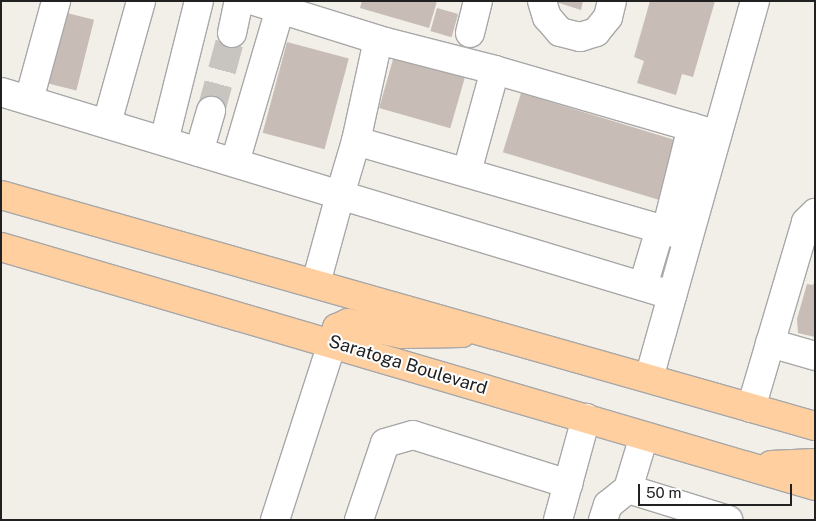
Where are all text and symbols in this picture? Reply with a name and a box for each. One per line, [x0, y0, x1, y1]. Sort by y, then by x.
street label: Saratoga Boulevard [326, 331, 490, 399]
scale bar [641, 474, 795, 506]
text: 50 m [646, 484, 681, 501]

